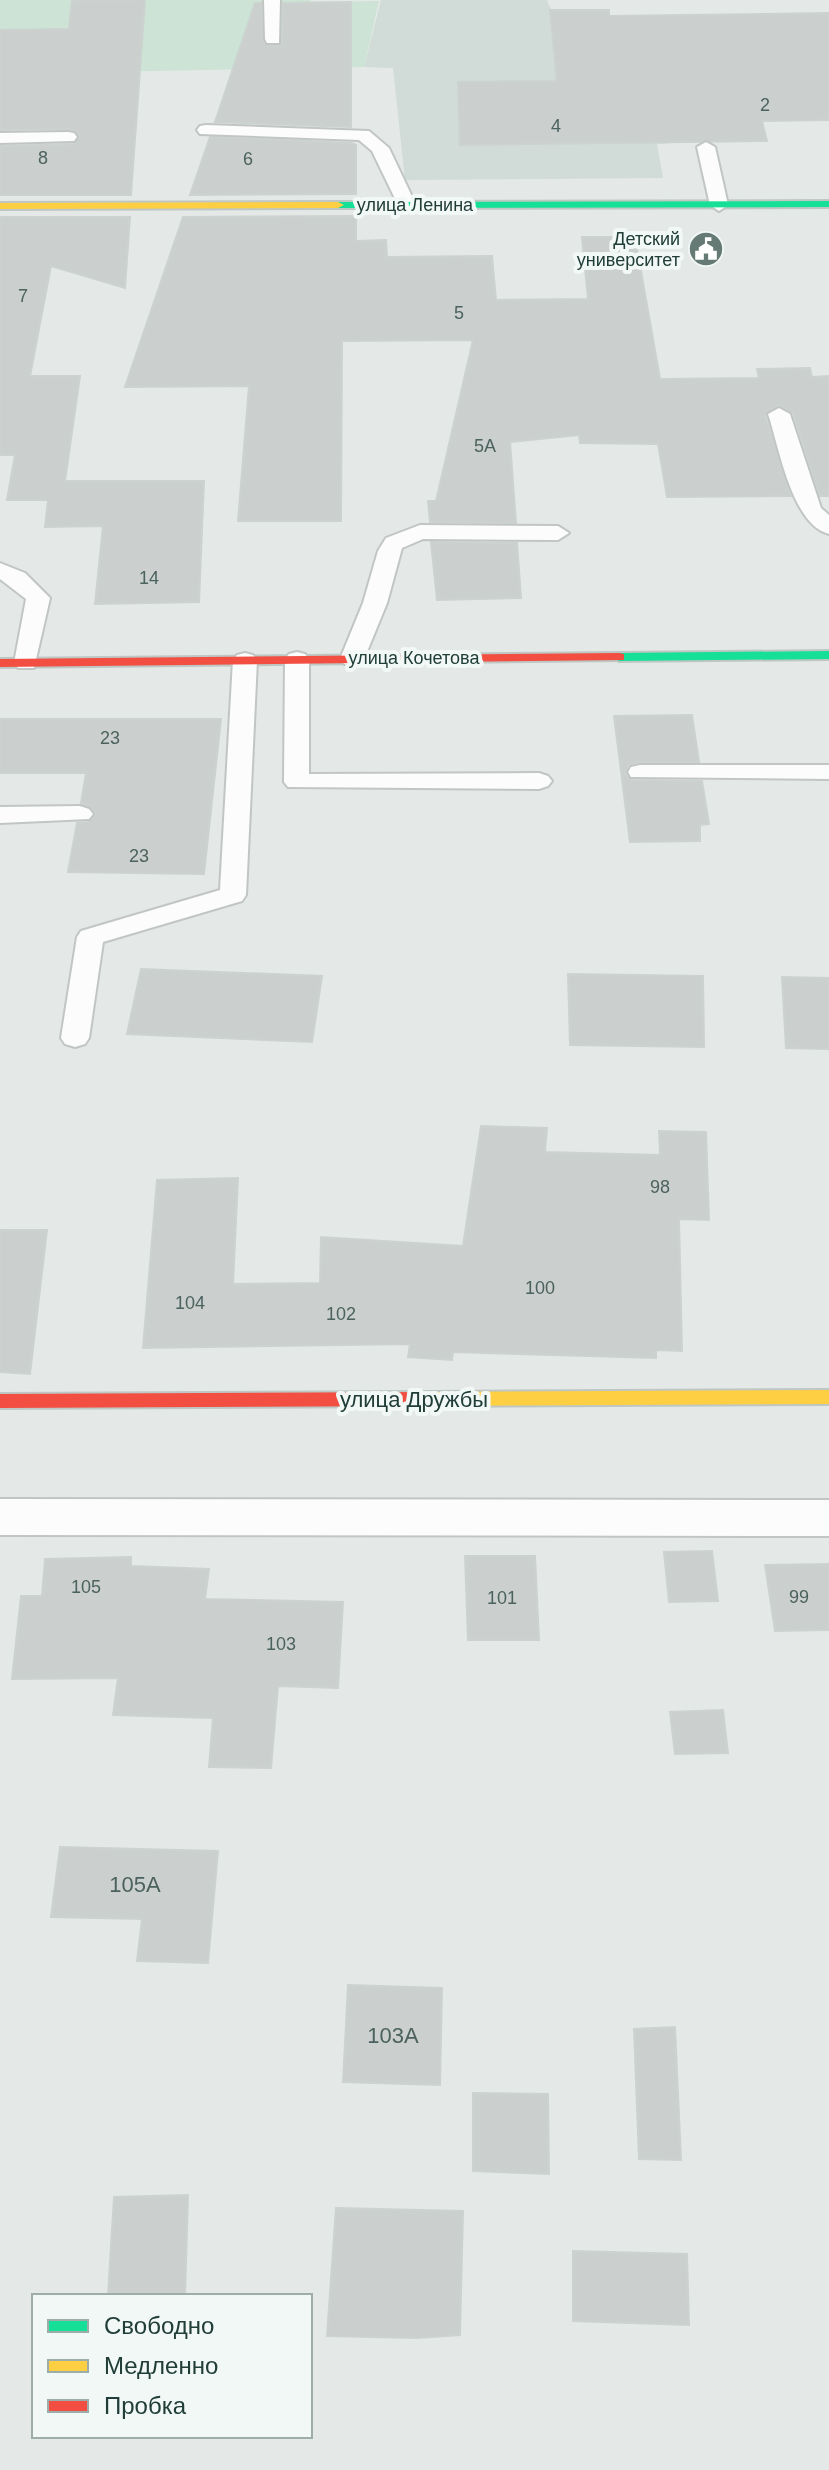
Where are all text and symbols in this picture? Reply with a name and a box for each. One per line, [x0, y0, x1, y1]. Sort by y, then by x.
house number: 2 [760, 95, 770, 115]
house number: 4 [551, 116, 561, 136]
house number: 8 [38, 148, 48, 168]
house number: 6 [243, 149, 253, 169]
street label: улица Ленина [357, 195, 474, 215]
place label: Детский университет [577, 229, 680, 270]
public building icon: Детский университет [687, 230, 725, 268]
house number: 7 [18, 286, 28, 306]
house number: 5 [454, 303, 464, 323]
house number: 5А [474, 436, 496, 456]
house number: 14 [139, 568, 159, 588]
street label: улица Кочетова [349, 648, 480, 668]
house number: 23 [100, 728, 120, 748]
house number: 23 [129, 846, 149, 866]
house number: 98 [650, 1177, 670, 1197]
house number: 100 [525, 1278, 555, 1298]
house number: 104 [175, 1293, 205, 1313]
house number: 102 [326, 1304, 356, 1324]
street label: улица Дружбы [340, 1387, 488, 1412]
house number: 105 [71, 1577, 101, 1597]
house number: 99 [789, 1587, 809, 1607]
house number: 101 [487, 1588, 517, 1608]
house number: 103 [266, 1634, 296, 1654]
house number: 105А [109, 1872, 161, 1897]
house number: 103А [367, 2023, 419, 2048]
legend [32, 2294, 312, 2438]
text: Свободно [104, 2312, 214, 2339]
text: Медленно [104, 2352, 218, 2379]
text: Пробка [104, 2392, 187, 2419]

